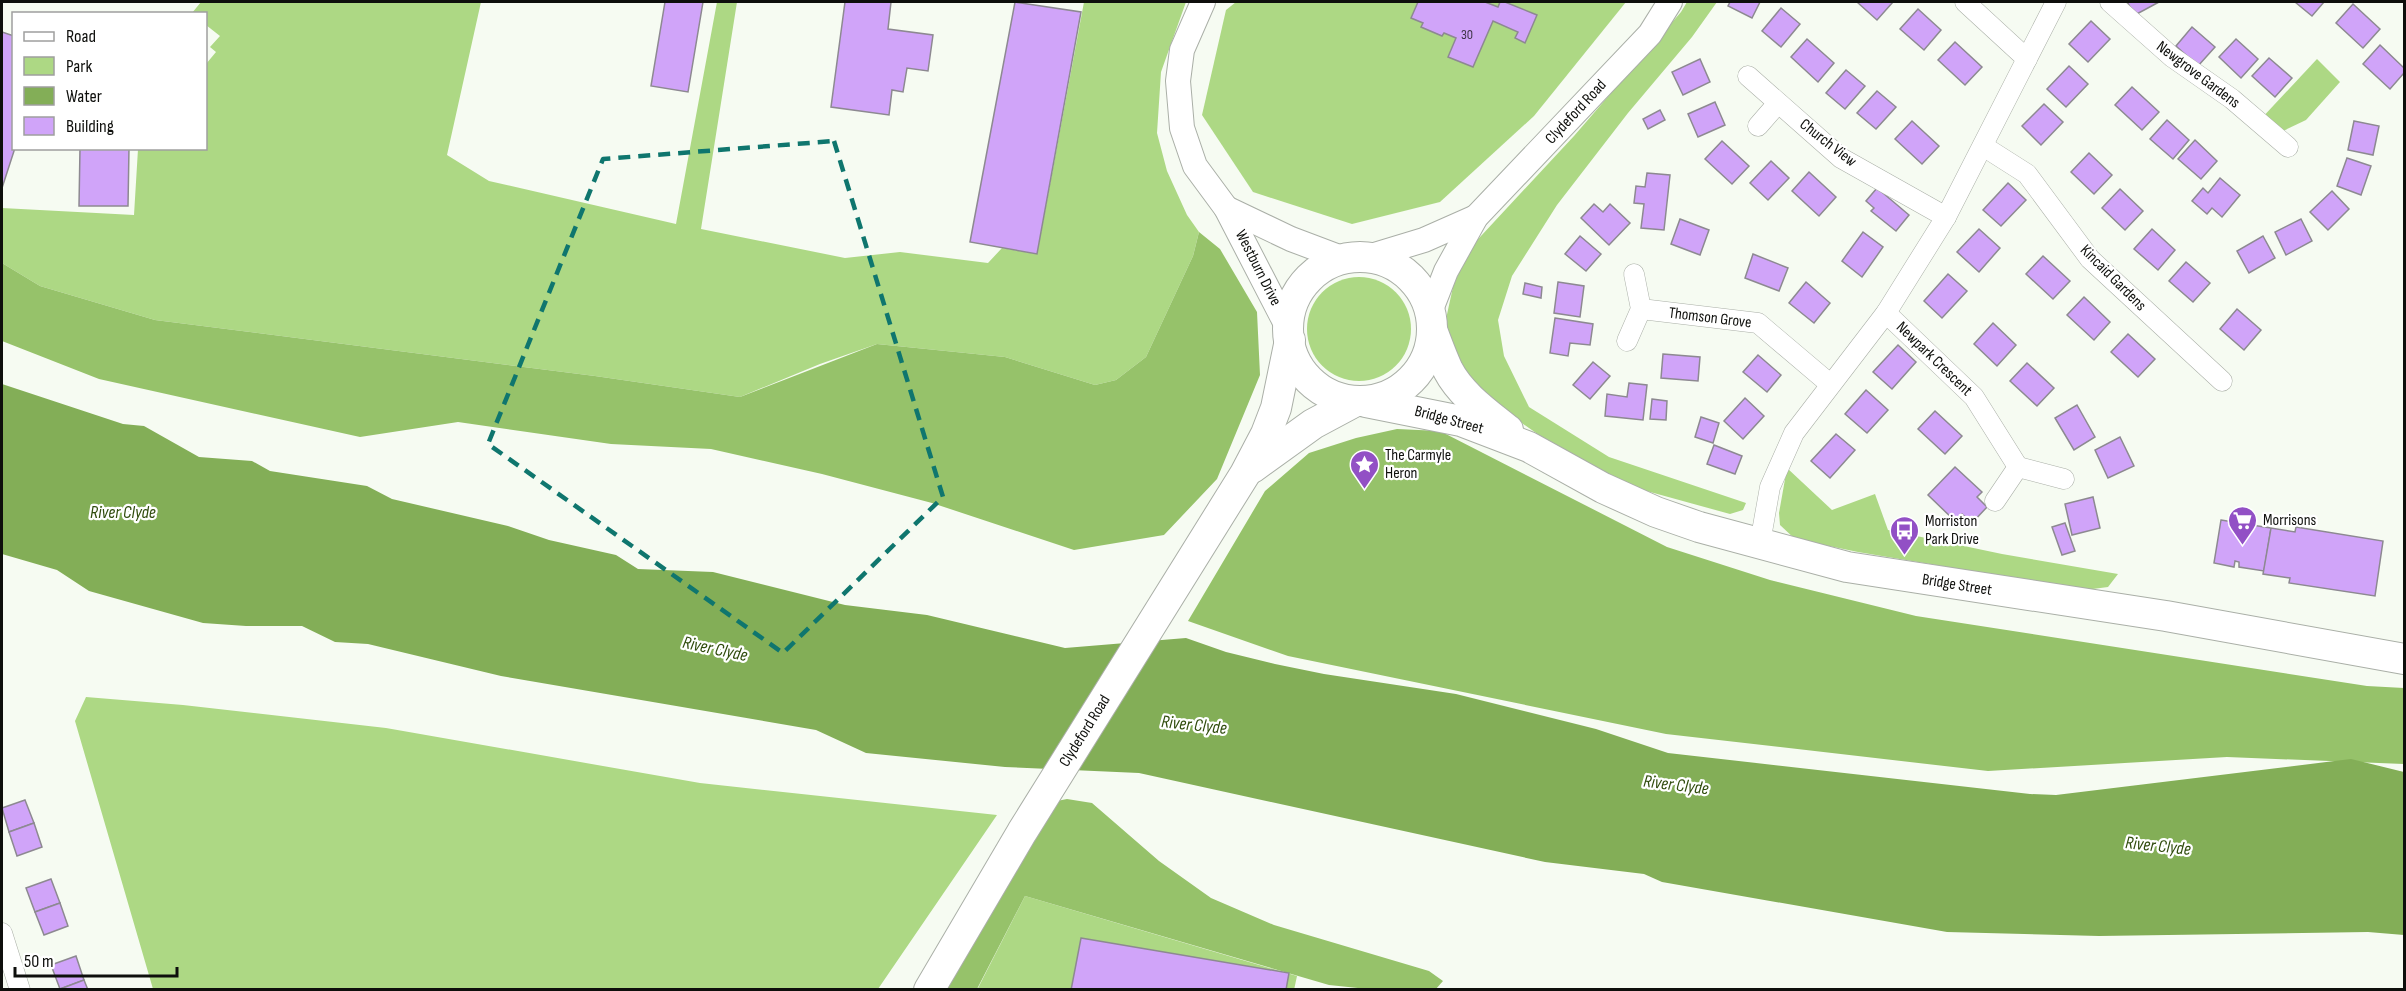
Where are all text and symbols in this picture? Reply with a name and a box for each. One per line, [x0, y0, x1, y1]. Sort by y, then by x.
legend [12, 12, 207, 150]
text: Road [66, 26, 96, 47]
house number: 30 [1461, 26, 1473, 43]
street label: Newgrove Gardens [2153, 37, 2244, 113]
text: Park [66, 56, 92, 77]
street label: Clydeford Road [1541, 76, 1611, 148]
text: Water [66, 86, 102, 107]
street label: Church View [1796, 115, 1860, 171]
text: Building [66, 116, 114, 137]
street label: Westburn Drive [1231, 227, 1285, 309]
street label: Kincaid Gardens [2076, 241, 2150, 315]
street label: Thomson Grove [1668, 303, 1752, 333]
street label: Newpark Crescent [1892, 318, 1976, 400]
street label: Bridge Street [1413, 402, 1486, 438]
place label: The Carmyle Heron [1385, 446, 1451, 483]
place icon: The Carmyle Heron [1348, 448, 1380, 490]
water label: River Clyde [90, 502, 156, 523]
supermarket icon: Morrisons [2226, 504, 2258, 546]
place label: Morrisons [2263, 511, 2317, 530]
place label: Morriston Park Drive [1925, 512, 1979, 549]
bus stop icon: Morriston Park Drive [1888, 514, 1920, 556]
street label: Bridge Street [1921, 570, 1993, 600]
water label: River Clyde [681, 632, 749, 666]
street label: Clydeford Road [1055, 692, 1115, 770]
water label: River Clyde [1160, 711, 1228, 739]
water label: River Clyde [1642, 771, 1710, 799]
water label: River Clyde [2124, 832, 2192, 860]
scale bar [15, 940, 177, 978]
text: 50 m [24, 951, 54, 972]

